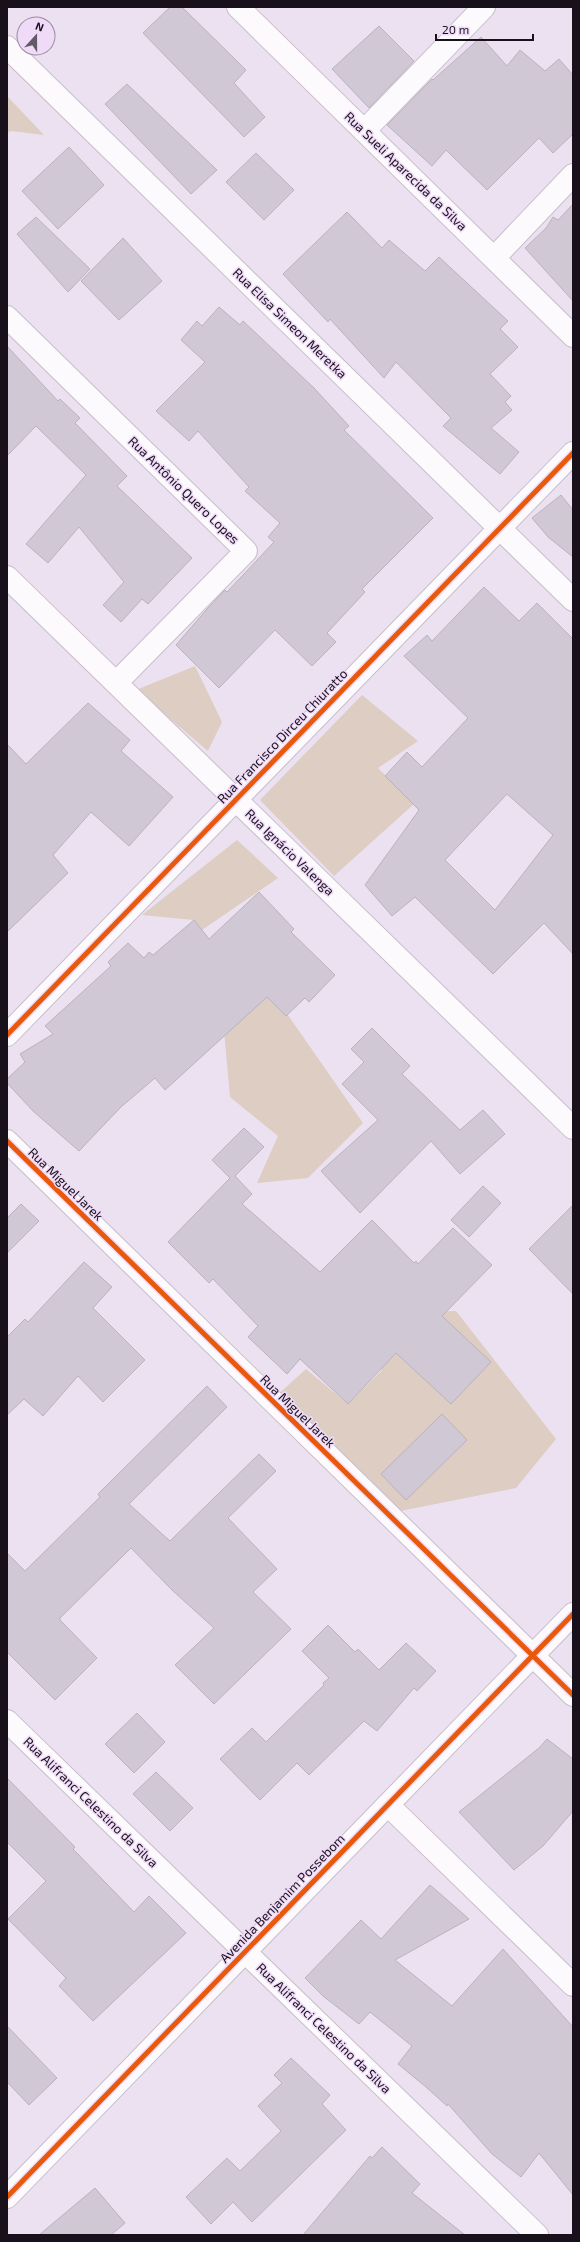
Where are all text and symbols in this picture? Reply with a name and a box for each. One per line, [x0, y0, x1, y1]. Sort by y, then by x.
north arrow [16, 16, 56, 56]
scale bar [436, 16, 533, 42]
text: N [34, 19, 46, 34]
text: 20 m [442, 22, 469, 36]
street label: Rua Sueli Aparecida da Silva [341, 108, 471, 234]
street label: Rua Elisa Simeon Meretka [230, 264, 350, 382]
street label: Rua Antônio Quero Lopes [125, 433, 243, 547]
street label: Rua Francisco Dirceu Chiuratto [214, 665, 350, 807]
street label: Rua Ignácio Valenga [242, 805, 338, 899]
street label: Rua Miguel Jarek [25, 1144, 107, 1224]
street label: Rua Miguel Jarek [257, 1371, 339, 1451]
street label: Rua Alifranci Celestino da Silva [20, 1733, 162, 1871]
street label: Avenida Benjamim Possebom [216, 1830, 348, 1966]
street label: Rua Alifranci Celestino da Silva [253, 1959, 395, 2097]

